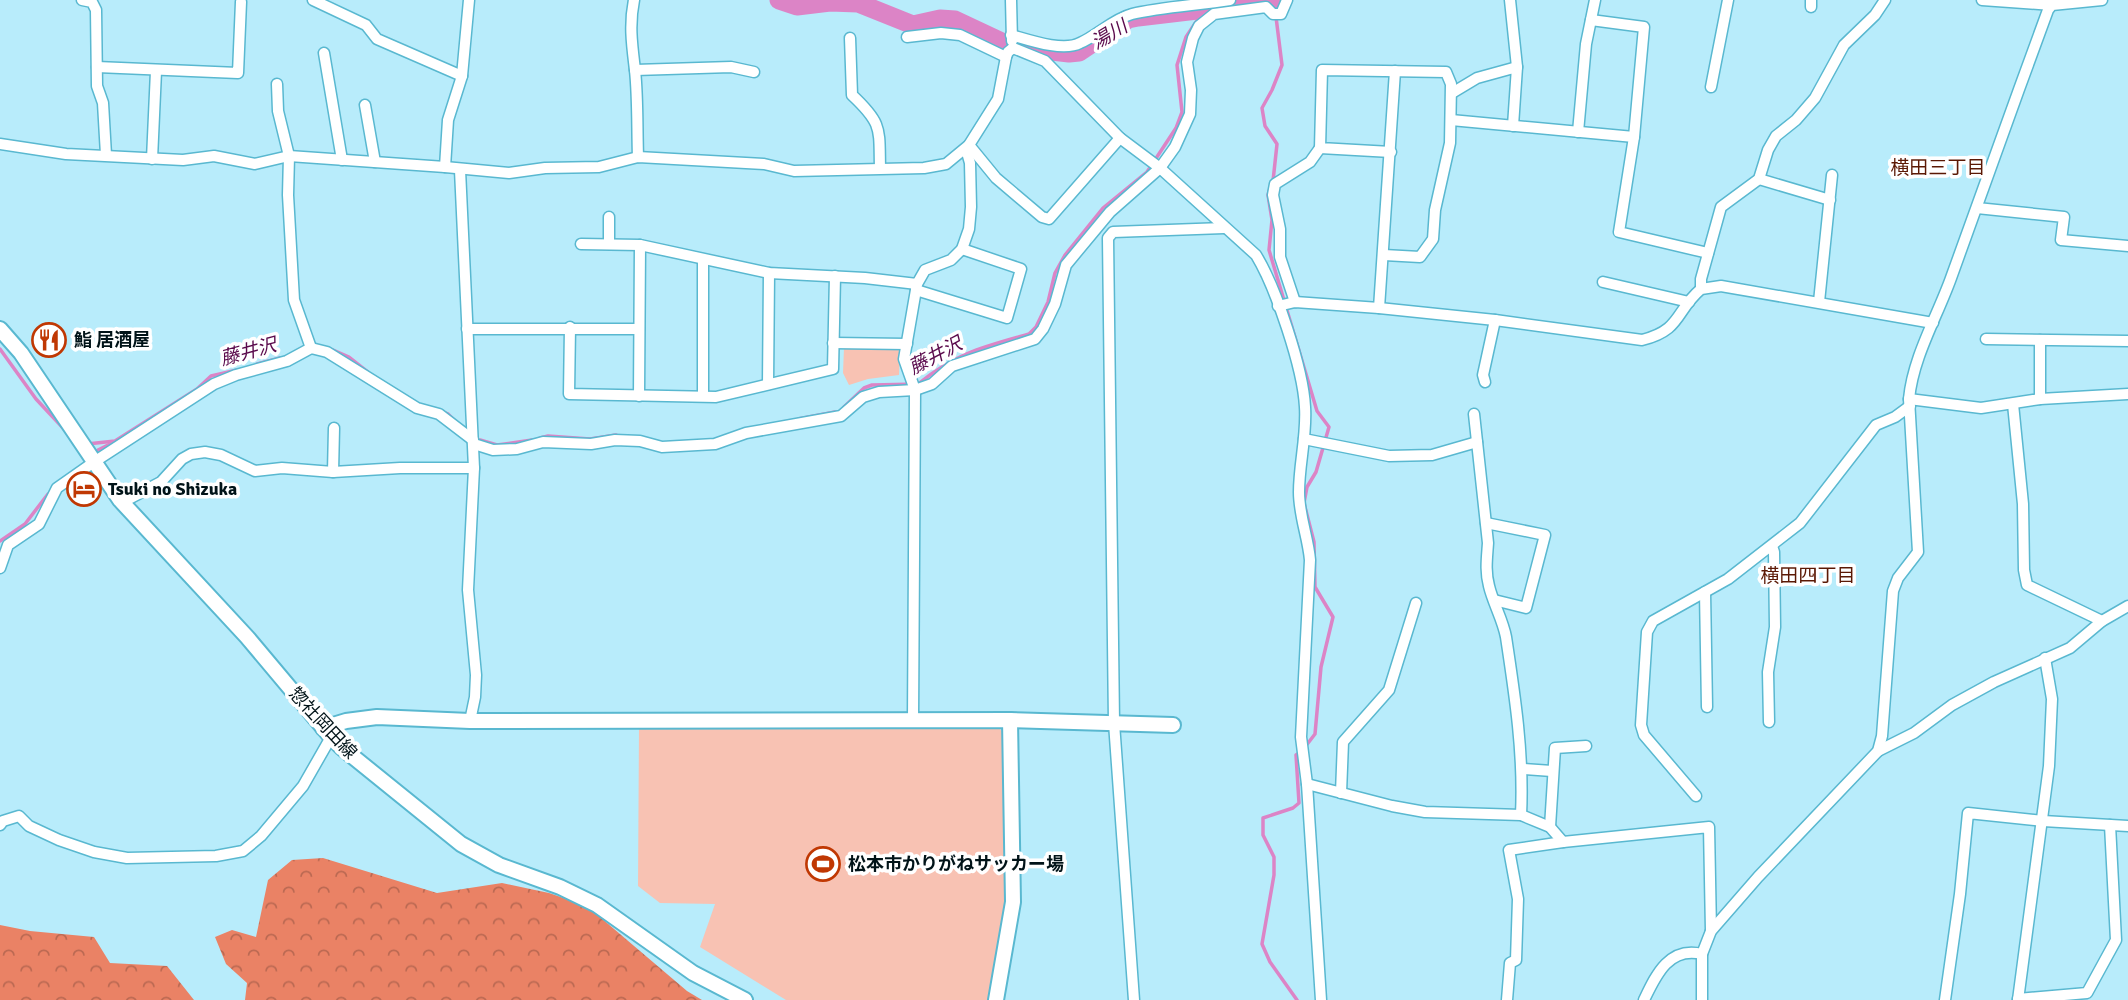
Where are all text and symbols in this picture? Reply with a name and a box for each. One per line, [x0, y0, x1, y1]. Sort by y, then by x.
water label: 湯川 [1087, 14, 1134, 55]
district label: 横田三丁目 [1890, 156, 1986, 180]
restaurant icon: 鮨 居酒屋 [30, 321, 68, 359]
place label: 鮨 居酒屋 [74, 329, 150, 351]
water label: 藤井沢 [905, 331, 969, 380]
water label: 藤井沢 [218, 332, 282, 371]
hotel icon: Tsuki no Shizuka [65, 470, 103, 508]
place label: Tsuki no Shizuka [108, 478, 237, 500]
district label: 横田四丁目 [1760, 564, 1856, 588]
street label: 惣社岡田線 [284, 683, 362, 763]
sports icon: 松本市かりがねサッカー場 [804, 845, 842, 883]
place label: 松本市かりがねサッカー場 [848, 853, 1064, 875]

